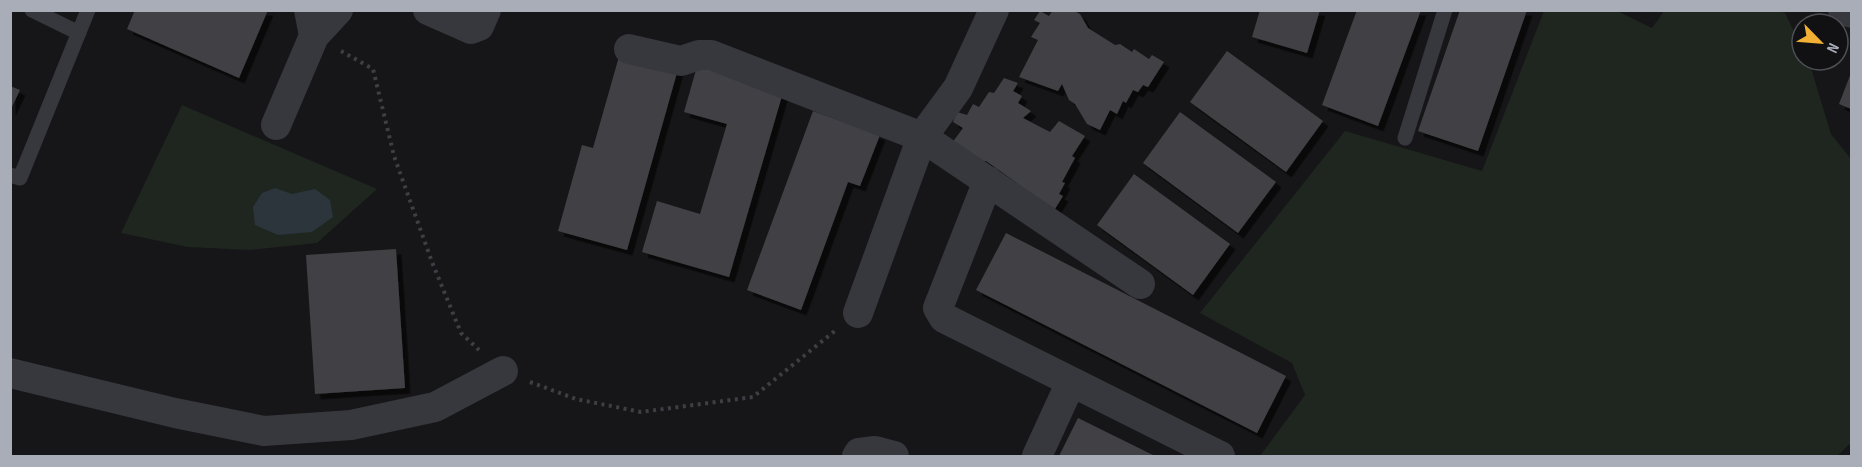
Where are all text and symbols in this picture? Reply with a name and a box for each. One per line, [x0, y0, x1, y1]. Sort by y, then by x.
north arrow [1790, 12, 1850, 72]
text: N [1822, 40, 1843, 56]

